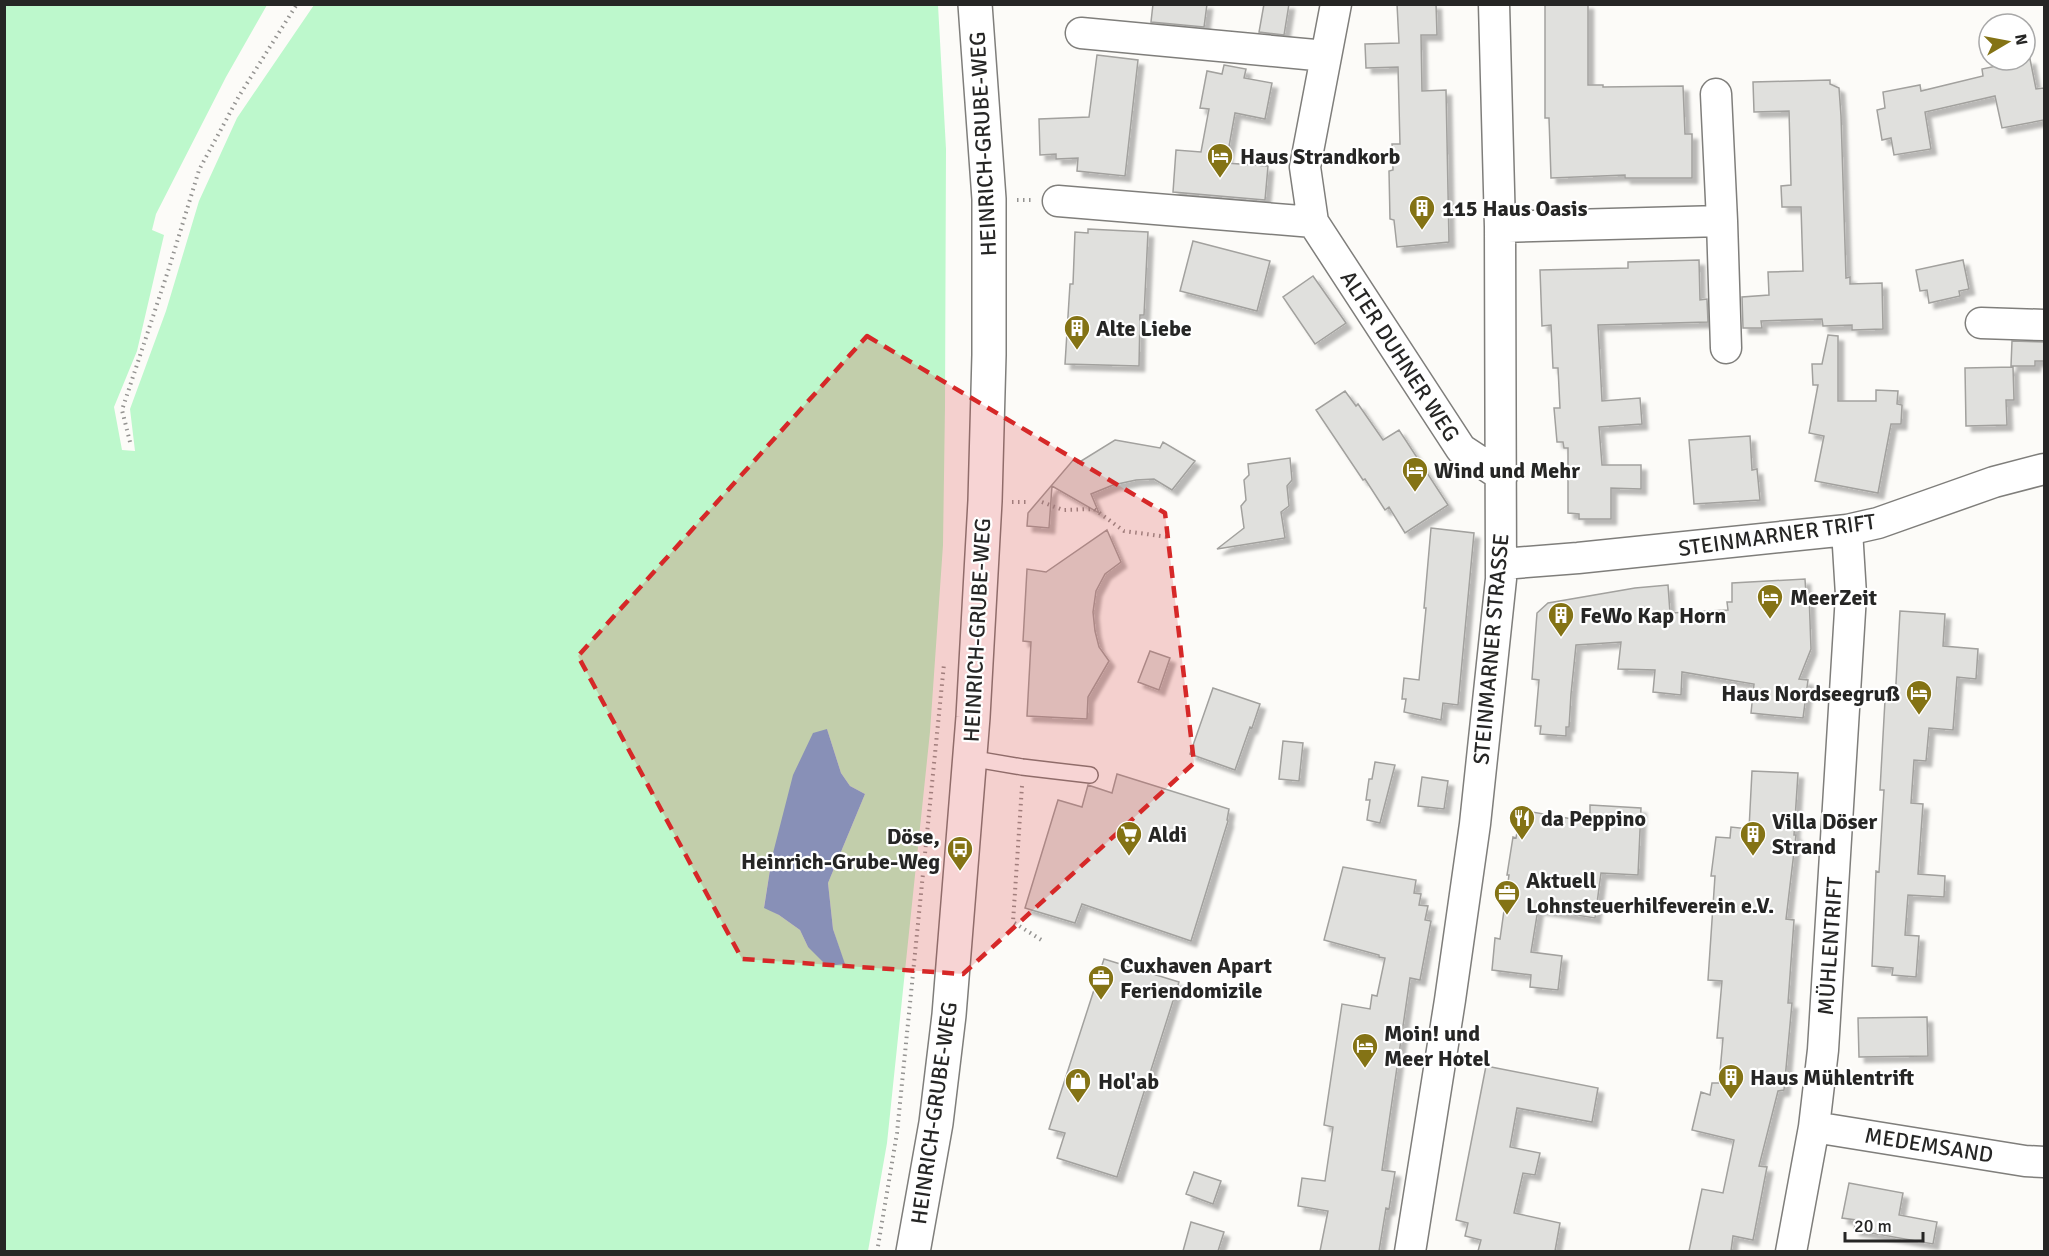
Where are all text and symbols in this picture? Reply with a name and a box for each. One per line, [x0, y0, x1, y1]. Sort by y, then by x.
north arrow [1977, 12, 2037, 72]
street label: HEINRICH-GRUBE-WEG [964, 31, 1002, 257]
text: N [2010, 32, 2032, 47]
hotel icon: Haus Strandkorb [1205, 141, 1235, 179]
place label: Haus Strandkorb [1240, 143, 1401, 170]
building icon: 115 Haus Oasis [1407, 193, 1437, 231]
place label: 115 Haus Oasis [1442, 195, 1588, 222]
street label: ALTER DUHNER WEG [1335, 266, 1465, 446]
building icon: Alte Liebe [1062, 313, 1092, 351]
place label: Alte Liebe [1096, 315, 1192, 342]
hotel icon: Wind und Mehr [1400, 455, 1430, 493]
place label: Wind und Mehr [1434, 457, 1580, 484]
street label: STEINMARNER TRIFT [1677, 508, 1878, 562]
street label: HEINRICH-GRUBE-WEG [958, 517, 996, 743]
street label: STEINMARNER STRASSE [1467, 532, 1515, 766]
hotel icon: MeerZeit [1755, 582, 1785, 620]
place label: MeerZeit [1790, 584, 1877, 611]
building icon: FeWo Kap Horn [1546, 600, 1576, 638]
place label: FeWo Kap Horn [1580, 602, 1726, 629]
hotel icon: Haus Nordseegruß [1904, 678, 1934, 716]
place label: Haus Nordseegruß [1721, 680, 1900, 707]
restaurant icon: da Peppino [1507, 803, 1537, 841]
place label: da Peppino [1541, 805, 1646, 832]
place label: Villa Döser Strand [1772, 808, 1877, 860]
supermarket icon: Aldi [1114, 819, 1144, 857]
building icon: Villa Döser Strand [1738, 819, 1768, 857]
place label: Aldi [1148, 821, 1187, 848]
place label: Döse, Heinrich-Grube-Weg [741, 823, 940, 875]
bus stop icon: Döse, Heinrich-Grube-Weg [945, 834, 975, 872]
place label: Aktuell Lohnsteuerhilfeverein e.V. [1526, 867, 1774, 919]
street label: MÜHLENTRIFT [1812, 876, 1848, 1016]
office icon: Aktuell Lohnsteuerhilfeverein e.V. [1492, 878, 1522, 916]
place label: Cuxhaven Apart Feriendomizile [1120, 952, 1272, 1004]
office icon: Cuxhaven Apart Feriendomizile [1086, 963, 1116, 1001]
street label: HEINRICH-GRUBE-WEG [905, 1000, 963, 1226]
place label: Moin! und Meer Hotel [1384, 1020, 1490, 1072]
hotel icon: Moin! und Meer Hotel [1350, 1031, 1380, 1069]
building icon: Haus Mühlentrift [1716, 1062, 1746, 1100]
place label: Haus Mühlentrift [1750, 1064, 1914, 1091]
shop icon: Hol'ab [1063, 1066, 1093, 1104]
place label: Hol'ab [1098, 1068, 1159, 1095]
street label: MEDEMSAND [1863, 1122, 1995, 1168]
scale bar [1845, 1205, 1923, 1243]
text: 20 m [1854, 1215, 1892, 1237]

